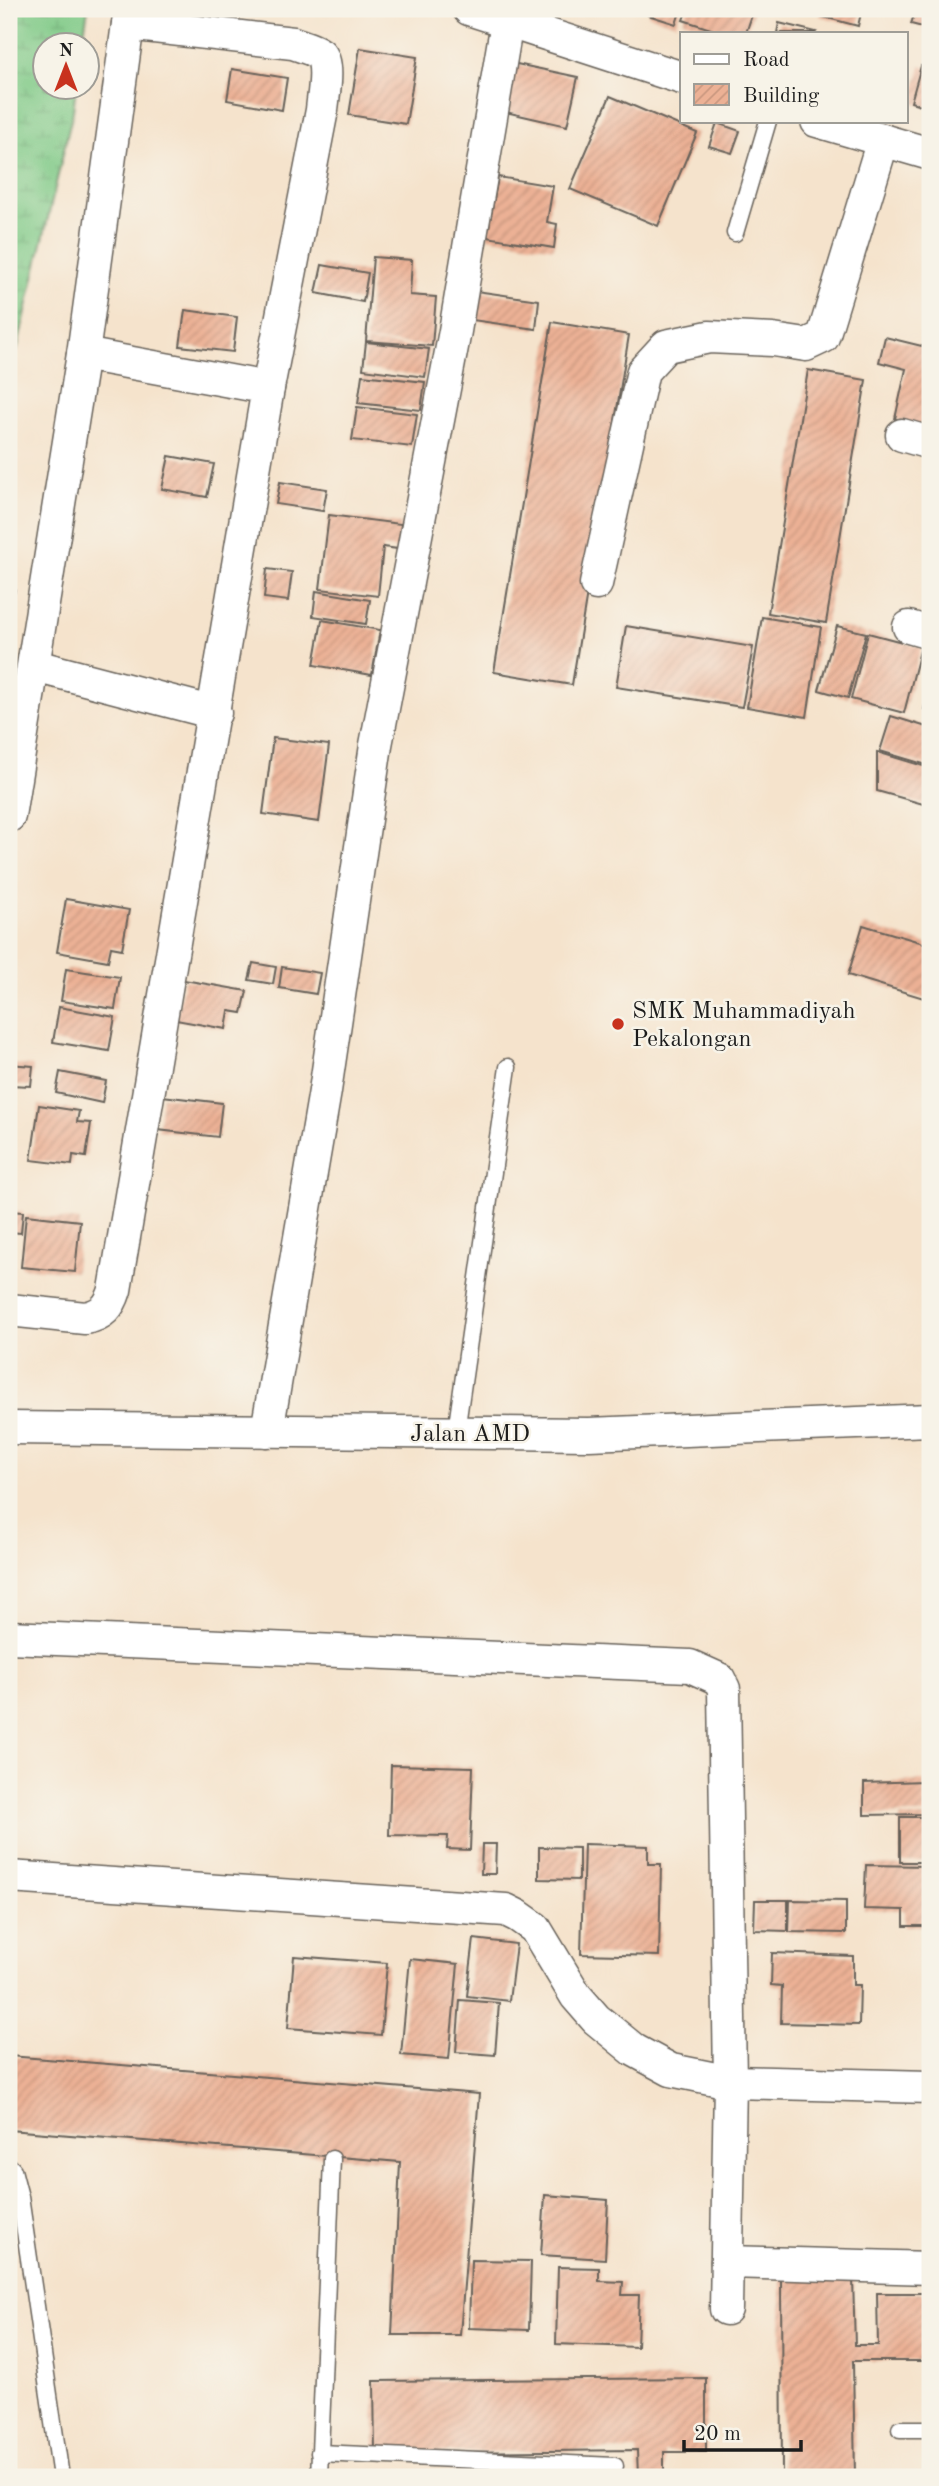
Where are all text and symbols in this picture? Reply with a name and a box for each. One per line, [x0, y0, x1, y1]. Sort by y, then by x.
north arrow [32, 32, 102, 102]
legend [680, 32, 908, 122]
text: N [59, 42, 74, 61]
text: Road [743, 50, 790, 71]
text: Building [743, 86, 820, 107]
place label: SMK Muhammadiyah Pekalongan [632, 1000, 856, 1052]
marker: SMK Muhammadiyah Pekalongan [610, 1016, 626, 1032]
street label: Jalan AMD [410, 1423, 530, 1447]
scale bar [684, 2409, 801, 2453]
text: 20 m [694, 2424, 741, 2445]

